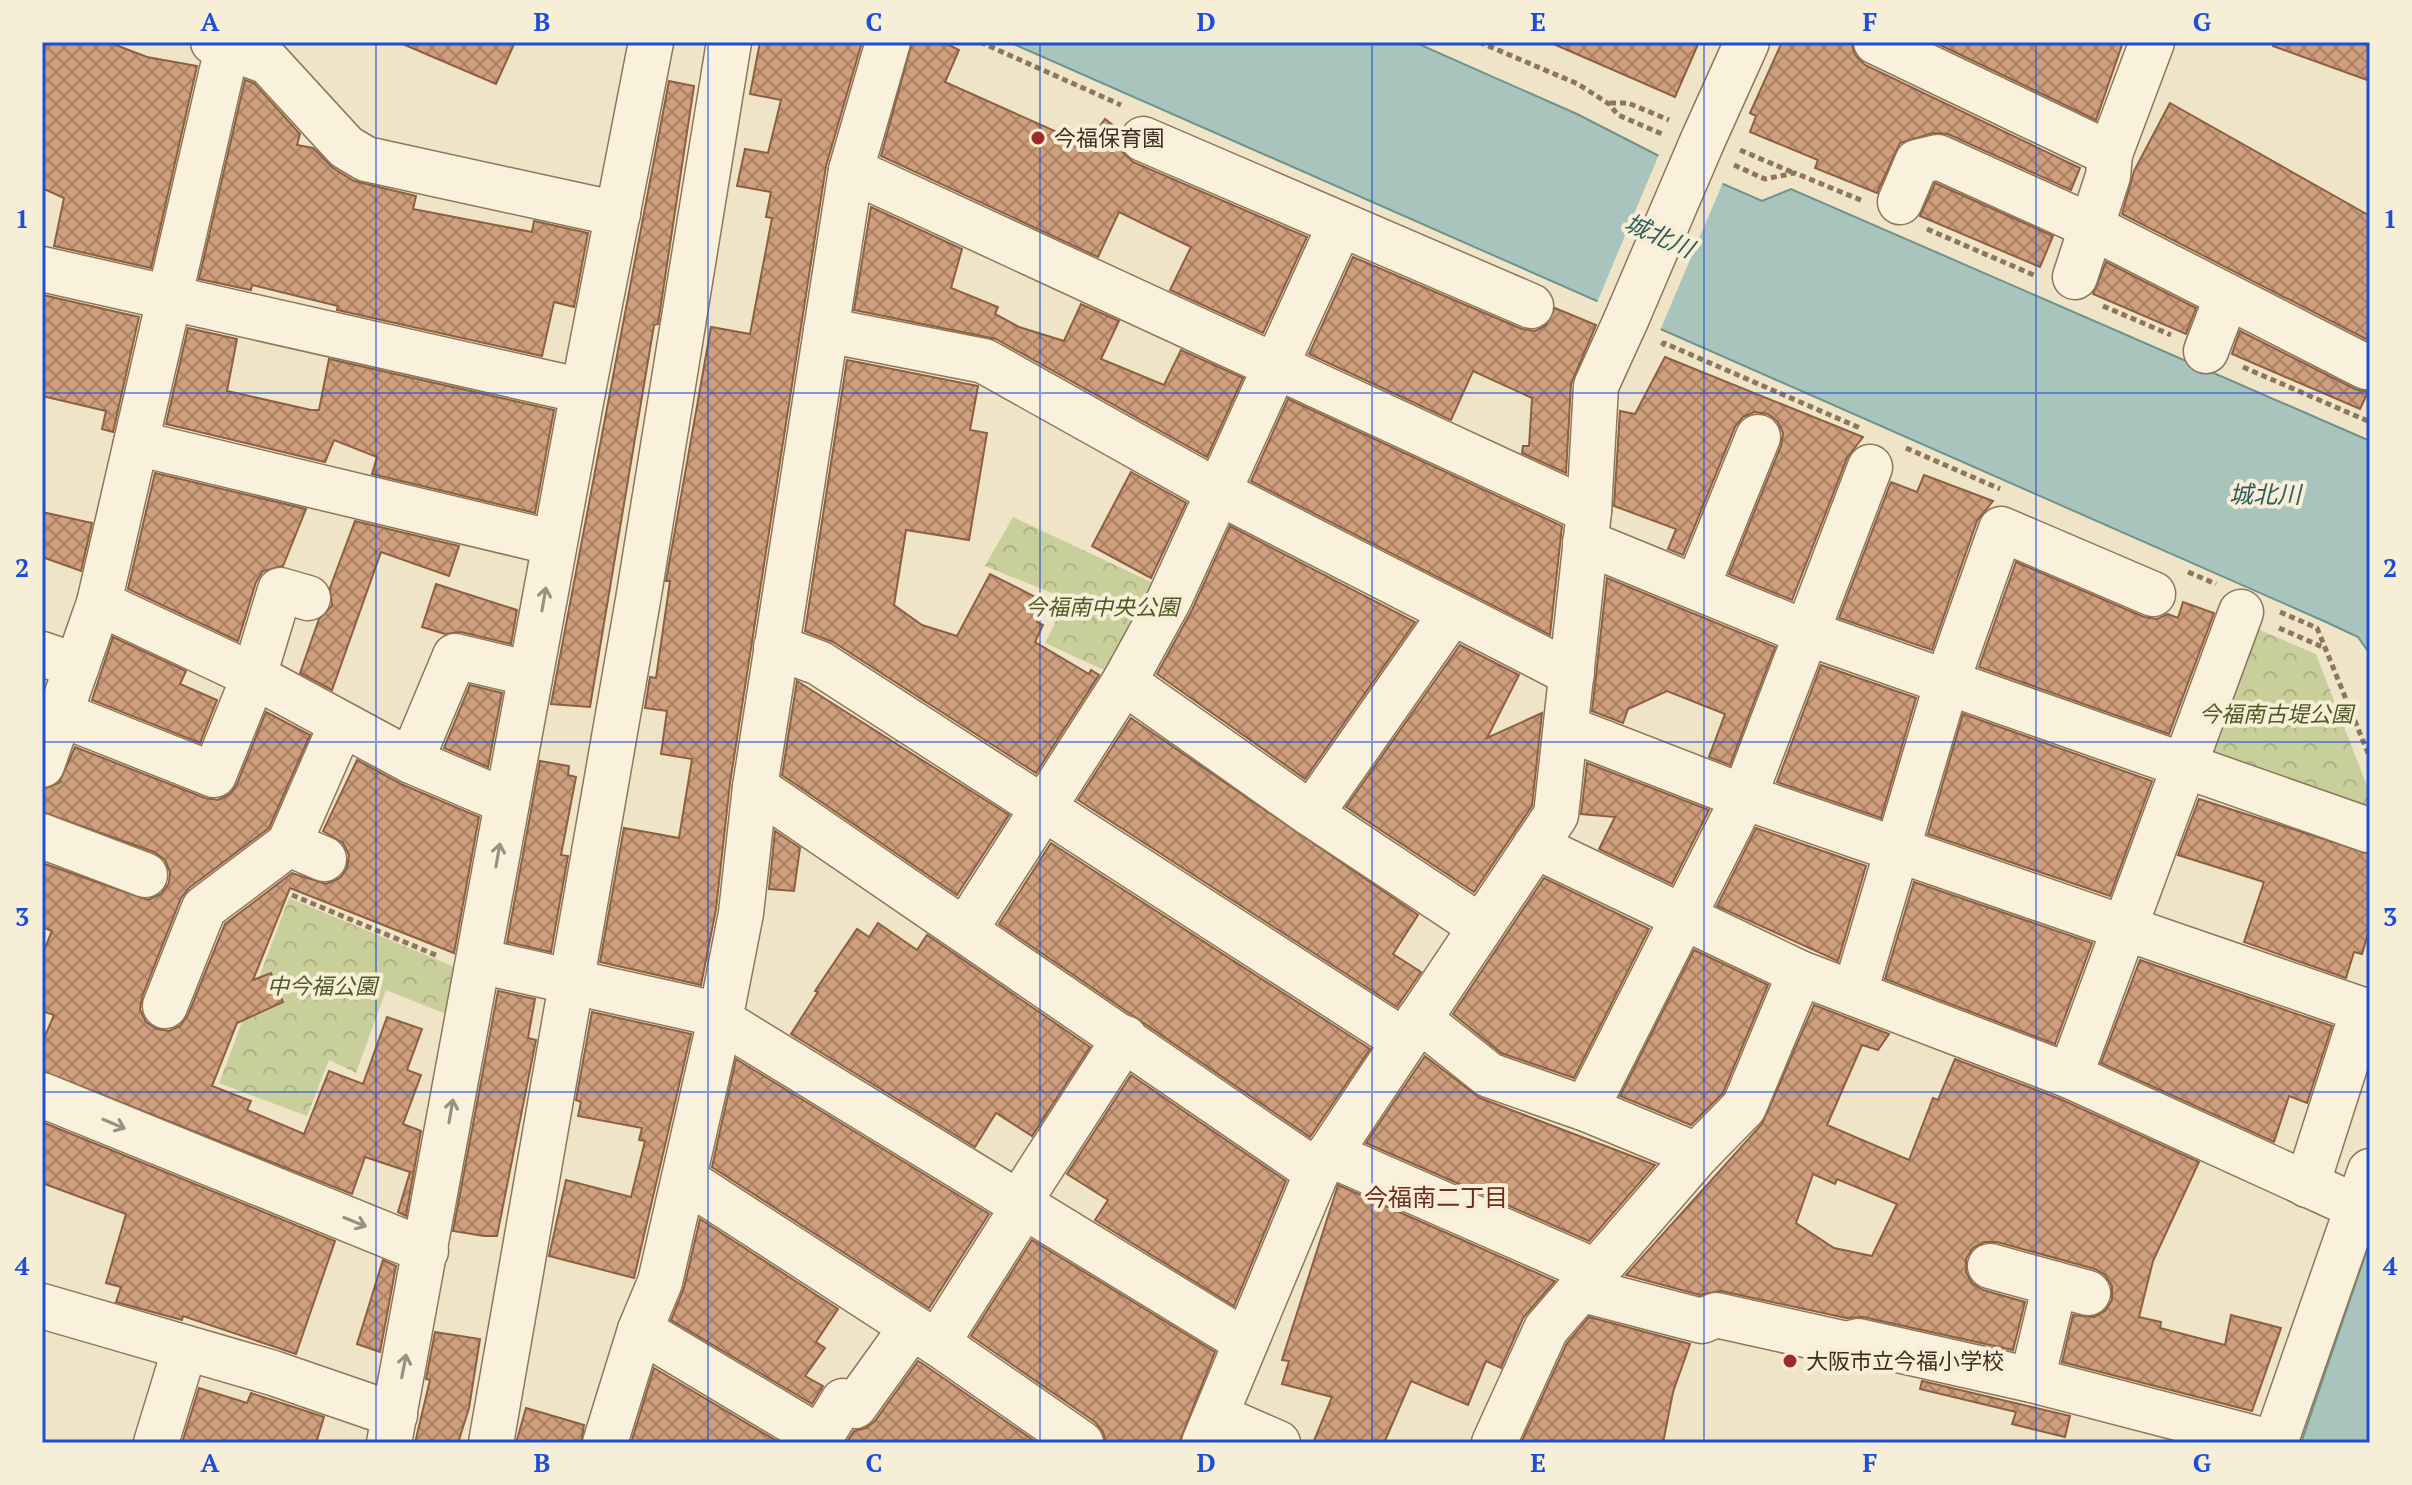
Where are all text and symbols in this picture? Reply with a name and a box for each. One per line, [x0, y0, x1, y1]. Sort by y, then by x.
text: A [201, 4, 220, 38]
text: B [534, 4, 550, 38]
text: C [866, 4, 882, 38]
text: D [1196, 4, 1216, 38]
text: E [1530, 4, 1546, 38]
text: F [1863, 4, 1878, 38]
text: G [2193, 4, 2212, 38]
place label: 今福保育園 [1054, 123, 1164, 152]
marker: 今福保育園 [1029, 129, 1047, 147]
text: 1 [15, 201, 29, 235]
text: 1 [2383, 201, 2397, 235]
water label: 城北川 [1620, 206, 1702, 266]
water label: 城北川 [2229, 478, 2304, 510]
text: 2 [15, 550, 29, 584]
text: 2 [2383, 550, 2397, 584]
one-way arrow [538, 587, 553, 612]
park label: 今福南中央公園 [1025, 592, 1182, 621]
park label: 今福南古堤公園 [2199, 699, 2356, 728]
one-way arrow [491, 843, 506, 868]
text: 3 [15, 899, 29, 933]
text: 3 [2383, 899, 2397, 933]
park label: 中今福公園 [267, 971, 380, 1000]
one-way arrow [444, 1099, 459, 1124]
one-way arrow [101, 1118, 126, 1133]
district label: 今福南二丁目 [1364, 1181, 1508, 1213]
one-way arrow [342, 1216, 367, 1231]
text: 4 [15, 1248, 30, 1282]
text: 4 [2383, 1248, 2398, 1282]
place label: 大阪市立今福小学校 [1806, 1346, 2004, 1375]
marker: 大阪市立今福小学校 [1781, 1352, 1799, 1370]
one-way arrow [398, 1354, 413, 1380]
text: A [201, 1445, 220, 1479]
text: B [534, 1445, 550, 1479]
text: C [866, 1445, 882, 1479]
text: D [1196, 1445, 1216, 1479]
text: E [1530, 1445, 1546, 1479]
text: F [1863, 1445, 1878, 1479]
text: G [2193, 1445, 2212, 1479]

